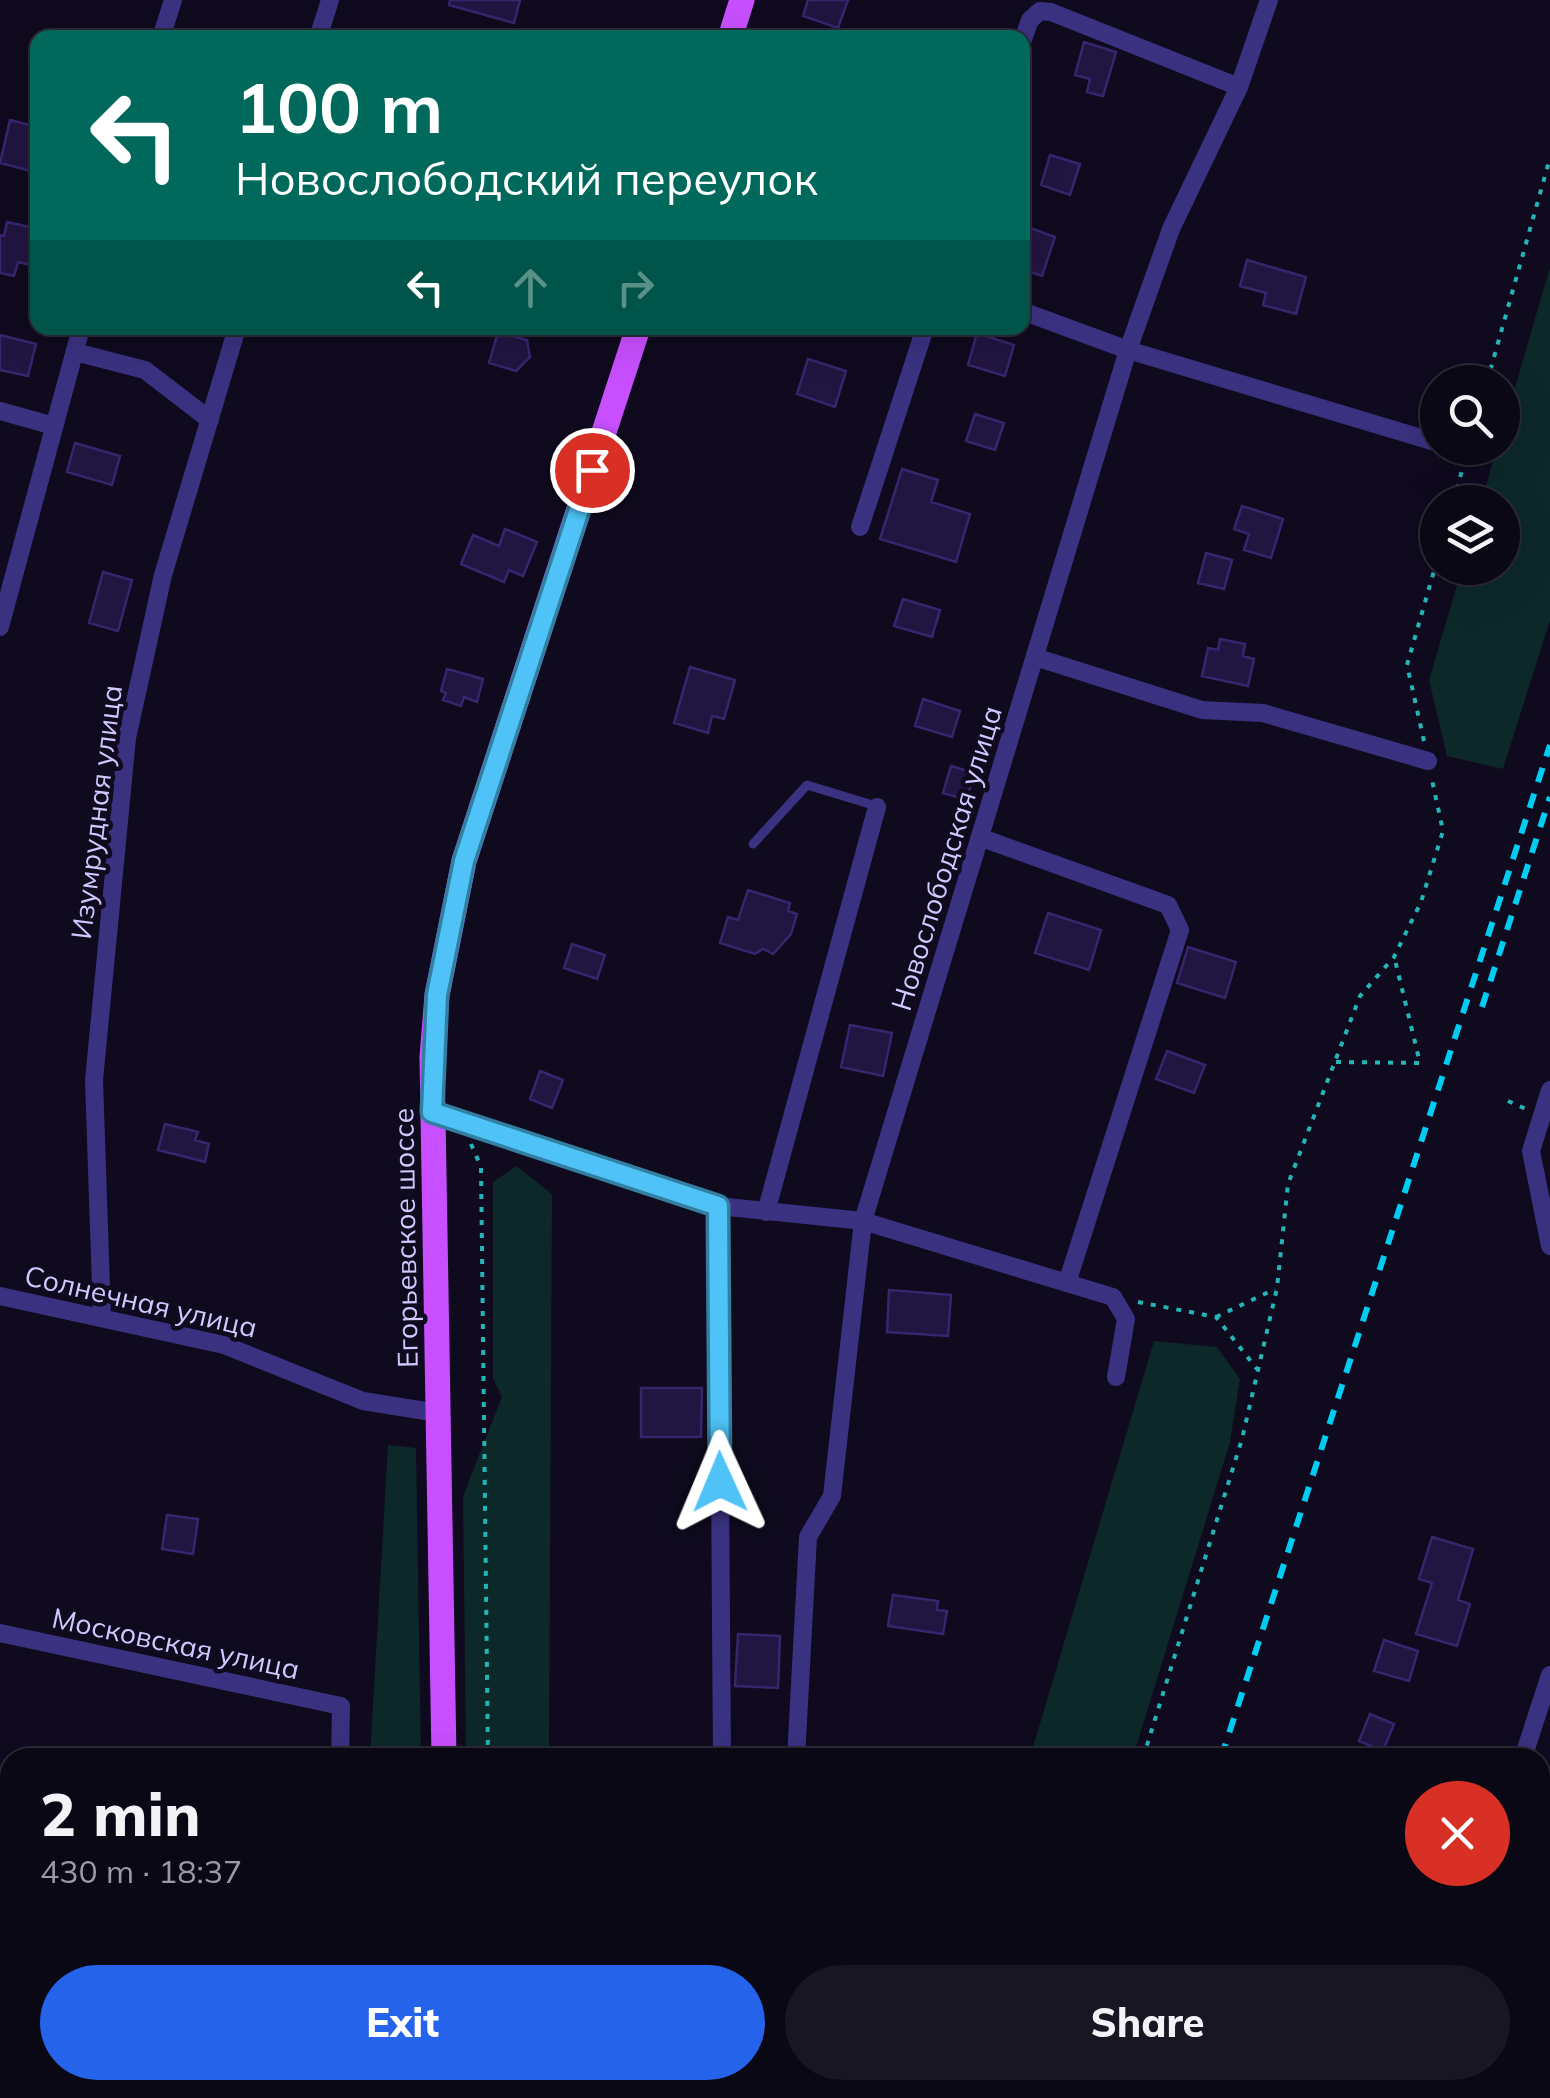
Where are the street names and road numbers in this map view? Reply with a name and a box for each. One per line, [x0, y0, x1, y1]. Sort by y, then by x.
street label: Изумрудная улица [63, 683, 129, 941]
street label: Новослободская улица [883, 701, 1009, 1015]
street label: Егорьевское шоссе [385, 1108, 425, 1368]
street label: Солнечная улица [21, 1257, 261, 1345]
street label: Московская улица [49, 1600, 303, 1686]

